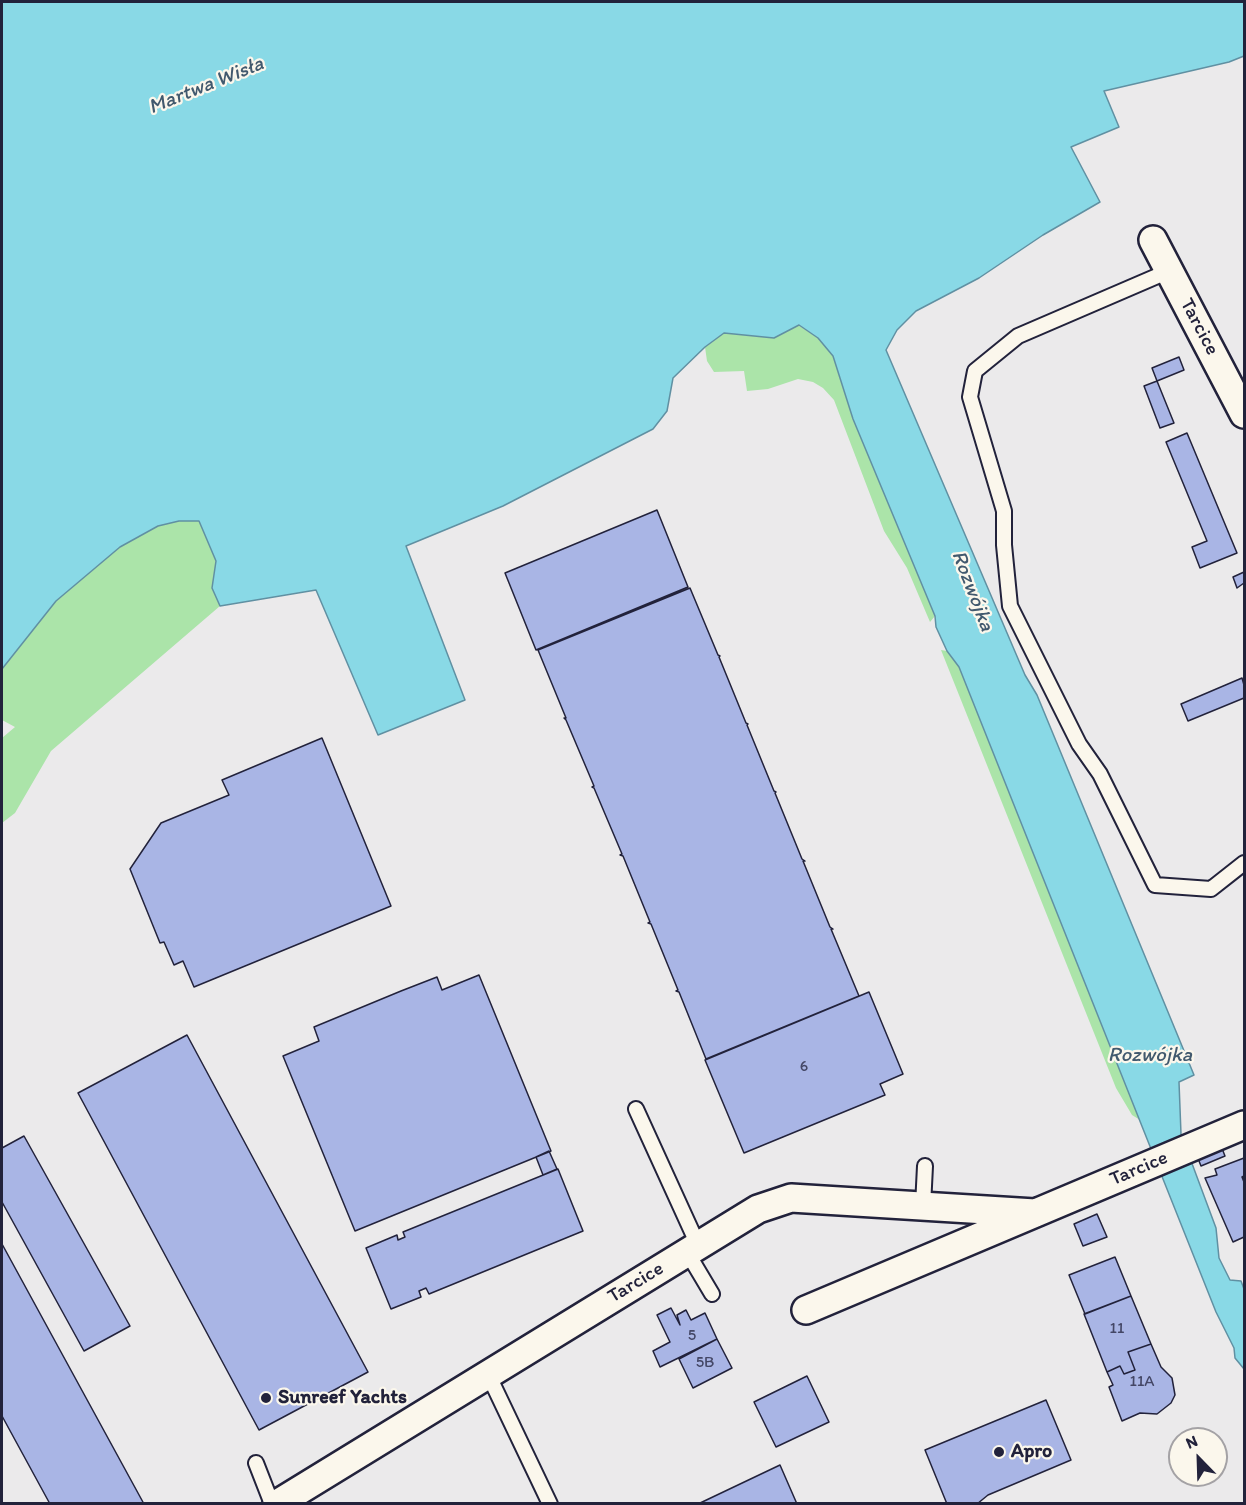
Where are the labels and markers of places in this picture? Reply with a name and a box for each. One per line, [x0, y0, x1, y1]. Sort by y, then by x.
place label: Sunreef Yachts [278, 1386, 407, 1410]
marker: Sunreef Yachts [259, 1391, 273, 1405]
place label: Apro [1011, 1440, 1052, 1464]
marker: Apro [992, 1445, 1006, 1459]

